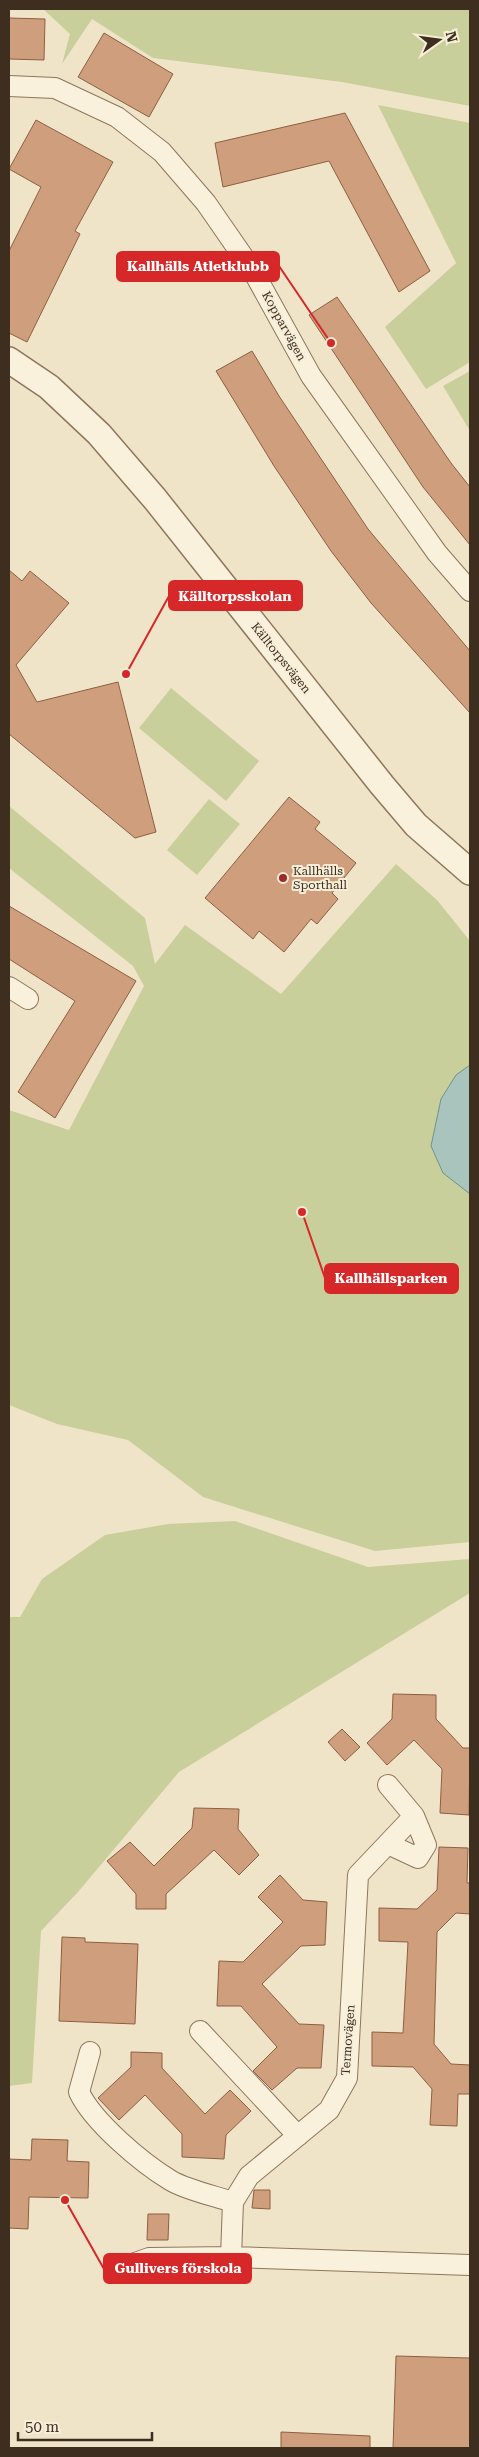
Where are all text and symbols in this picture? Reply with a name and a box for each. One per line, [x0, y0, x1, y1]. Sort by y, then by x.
north arrow [414, 15, 464, 65]
text: N [443, 30, 461, 44]
callout: Kallhälls Atletklubb [117, 252, 279, 281]
text: Kallhälls Atletklubb [127, 258, 269, 274]
street label: Kopparvägen [259, 289, 309, 363]
callout: Källtorpsskolan [169, 581, 302, 610]
text: Källtorpsskolan [178, 588, 292, 604]
street label: Källtorpsvägen [248, 620, 314, 696]
place label: Kallhälls Sporthall [293, 864, 347, 892]
marker: Kallhälls Sporthall [277, 872, 289, 884]
callout: Kallhällsparken [325, 1264, 458, 1293]
text: Kallhällsparken [334, 1270, 448, 1286]
street label: Termovägen [339, 2004, 357, 2076]
callout: Gullivers förskola [104, 2254, 251, 2283]
text: Gullivers förskola [115, 2260, 242, 2276]
scale bar [18, 2410, 151, 2442]
text: 50 m [25, 2418, 60, 2436]

